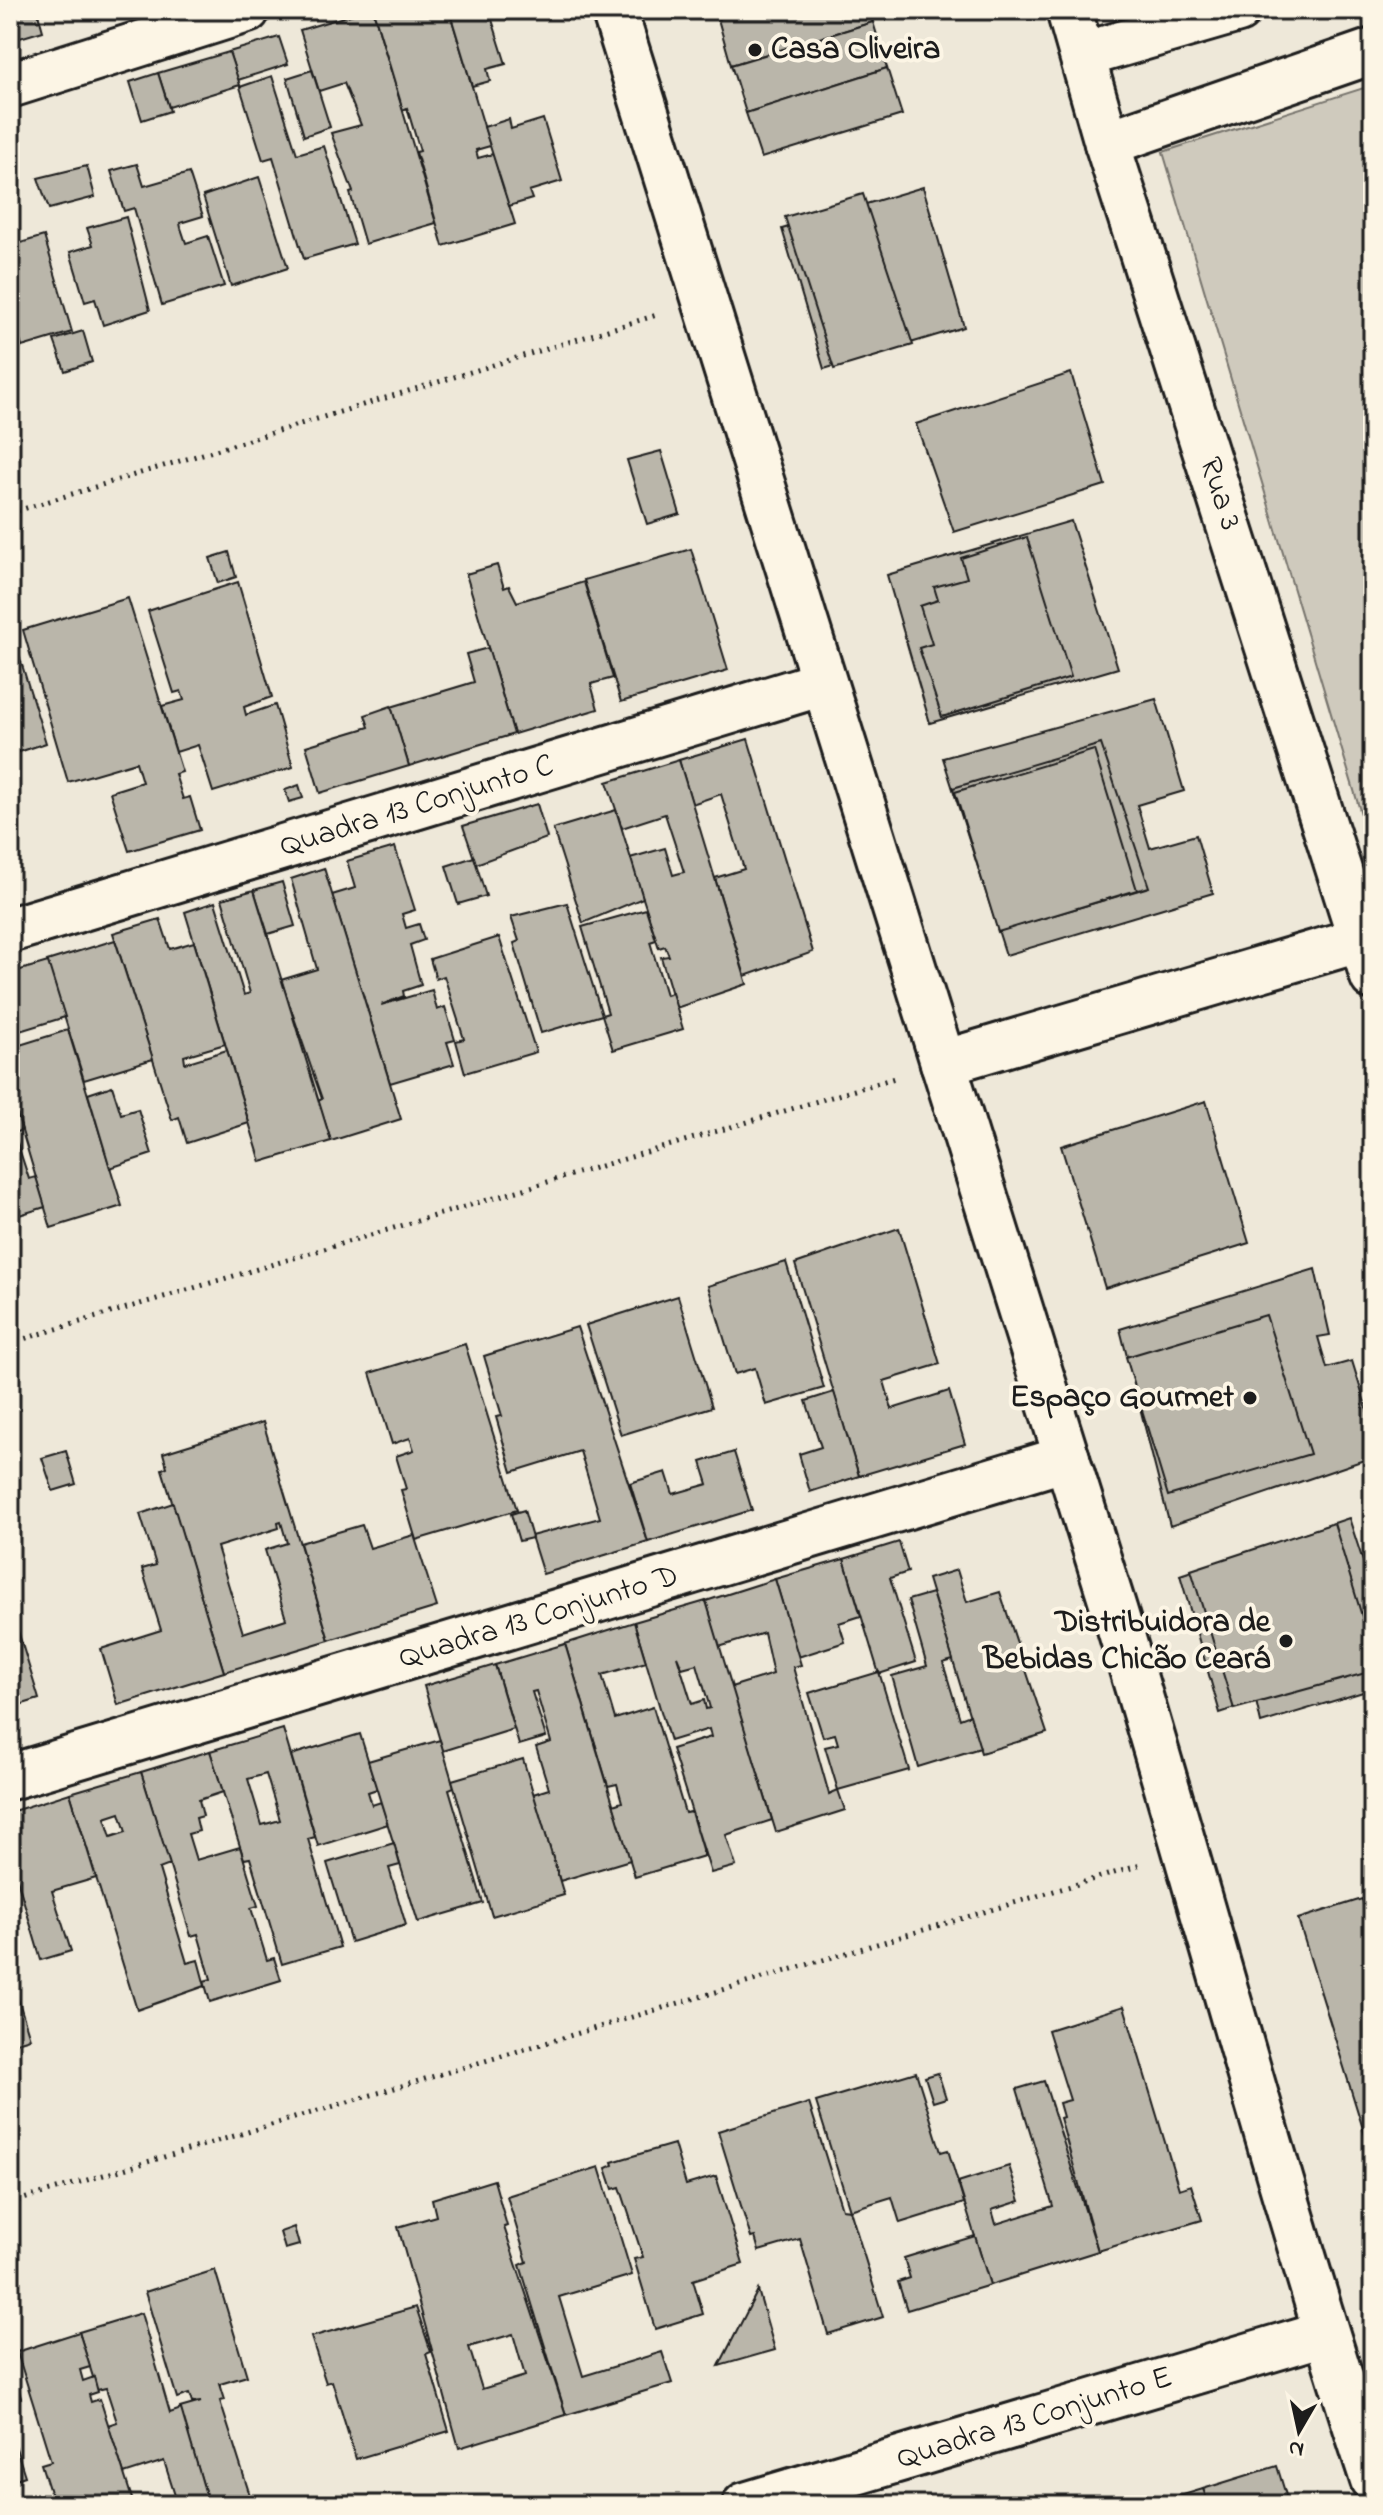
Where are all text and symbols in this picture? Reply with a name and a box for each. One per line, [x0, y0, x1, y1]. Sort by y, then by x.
place label: Casa Oliveira [771, 27, 940, 74]
marker: Casa Oliveira [746, 41, 764, 59]
street label: Rua 3 [1185, 451, 1253, 537]
street label: Quadra 13 Conjunto C [274, 743, 560, 871]
place label: Espaço Gourmet [1010, 1375, 1234, 1422]
marker: Espaço Gourmet [1241, 1389, 1259, 1407]
street label: Quadra 13 Conjunto D [394, 1553, 684, 1683]
place label: Distribuidora de Bebidas Chicão Ceará [981, 1600, 1272, 1684]
marker: Distribuidora de Bebidas Chicão Ceará [1277, 1632, 1295, 1650]
street label: Quadra 13 Conjunto E [891, 2355, 1179, 2483]
north arrow [1259, 2391, 1339, 2471]
text: N [1286, 2431, 1306, 2465]

